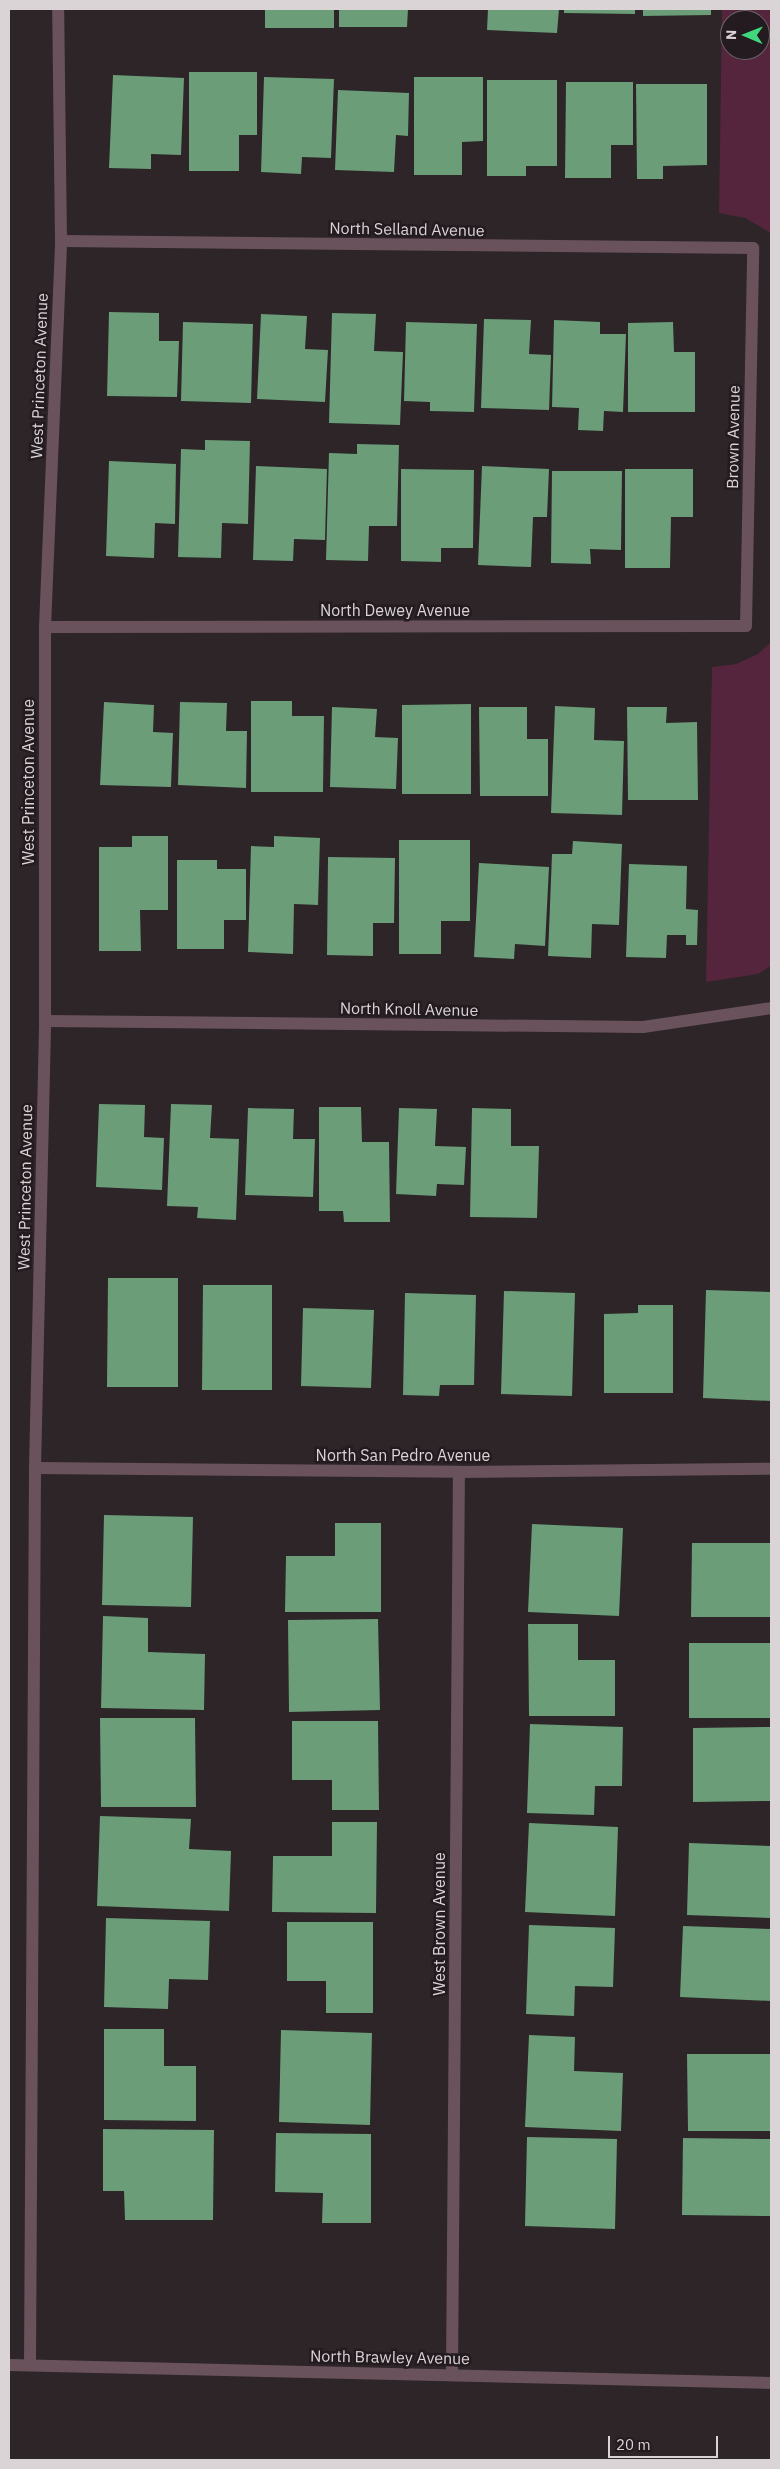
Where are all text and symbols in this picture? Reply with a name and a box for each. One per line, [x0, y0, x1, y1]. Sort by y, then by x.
north arrow [720, 10, 770, 60]
text: N [722, 30, 740, 40]
street label: North Selland Avenue [329, 218, 485, 240]
street label: West Princeton Avenue [27, 293, 51, 459]
street label: Brown Avenue [722, 385, 744, 489]
street label: North Dewey Avenue [320, 600, 470, 620]
street label: West Princeton Avenue [18, 699, 38, 865]
street label: North Knoll Avenue [340, 998, 478, 1020]
street label: West Princeton Avenue [14, 1104, 36, 1270]
street label: North San Pedro Avenue [316, 1445, 490, 1465]
street label: West Brown Avenue [429, 1852, 449, 1996]
street label: North Brawley Avenue [310, 2346, 470, 2368]
scale bar [610, 2426, 720, 2458]
text: 20 m [616, 2435, 651, 2454]

